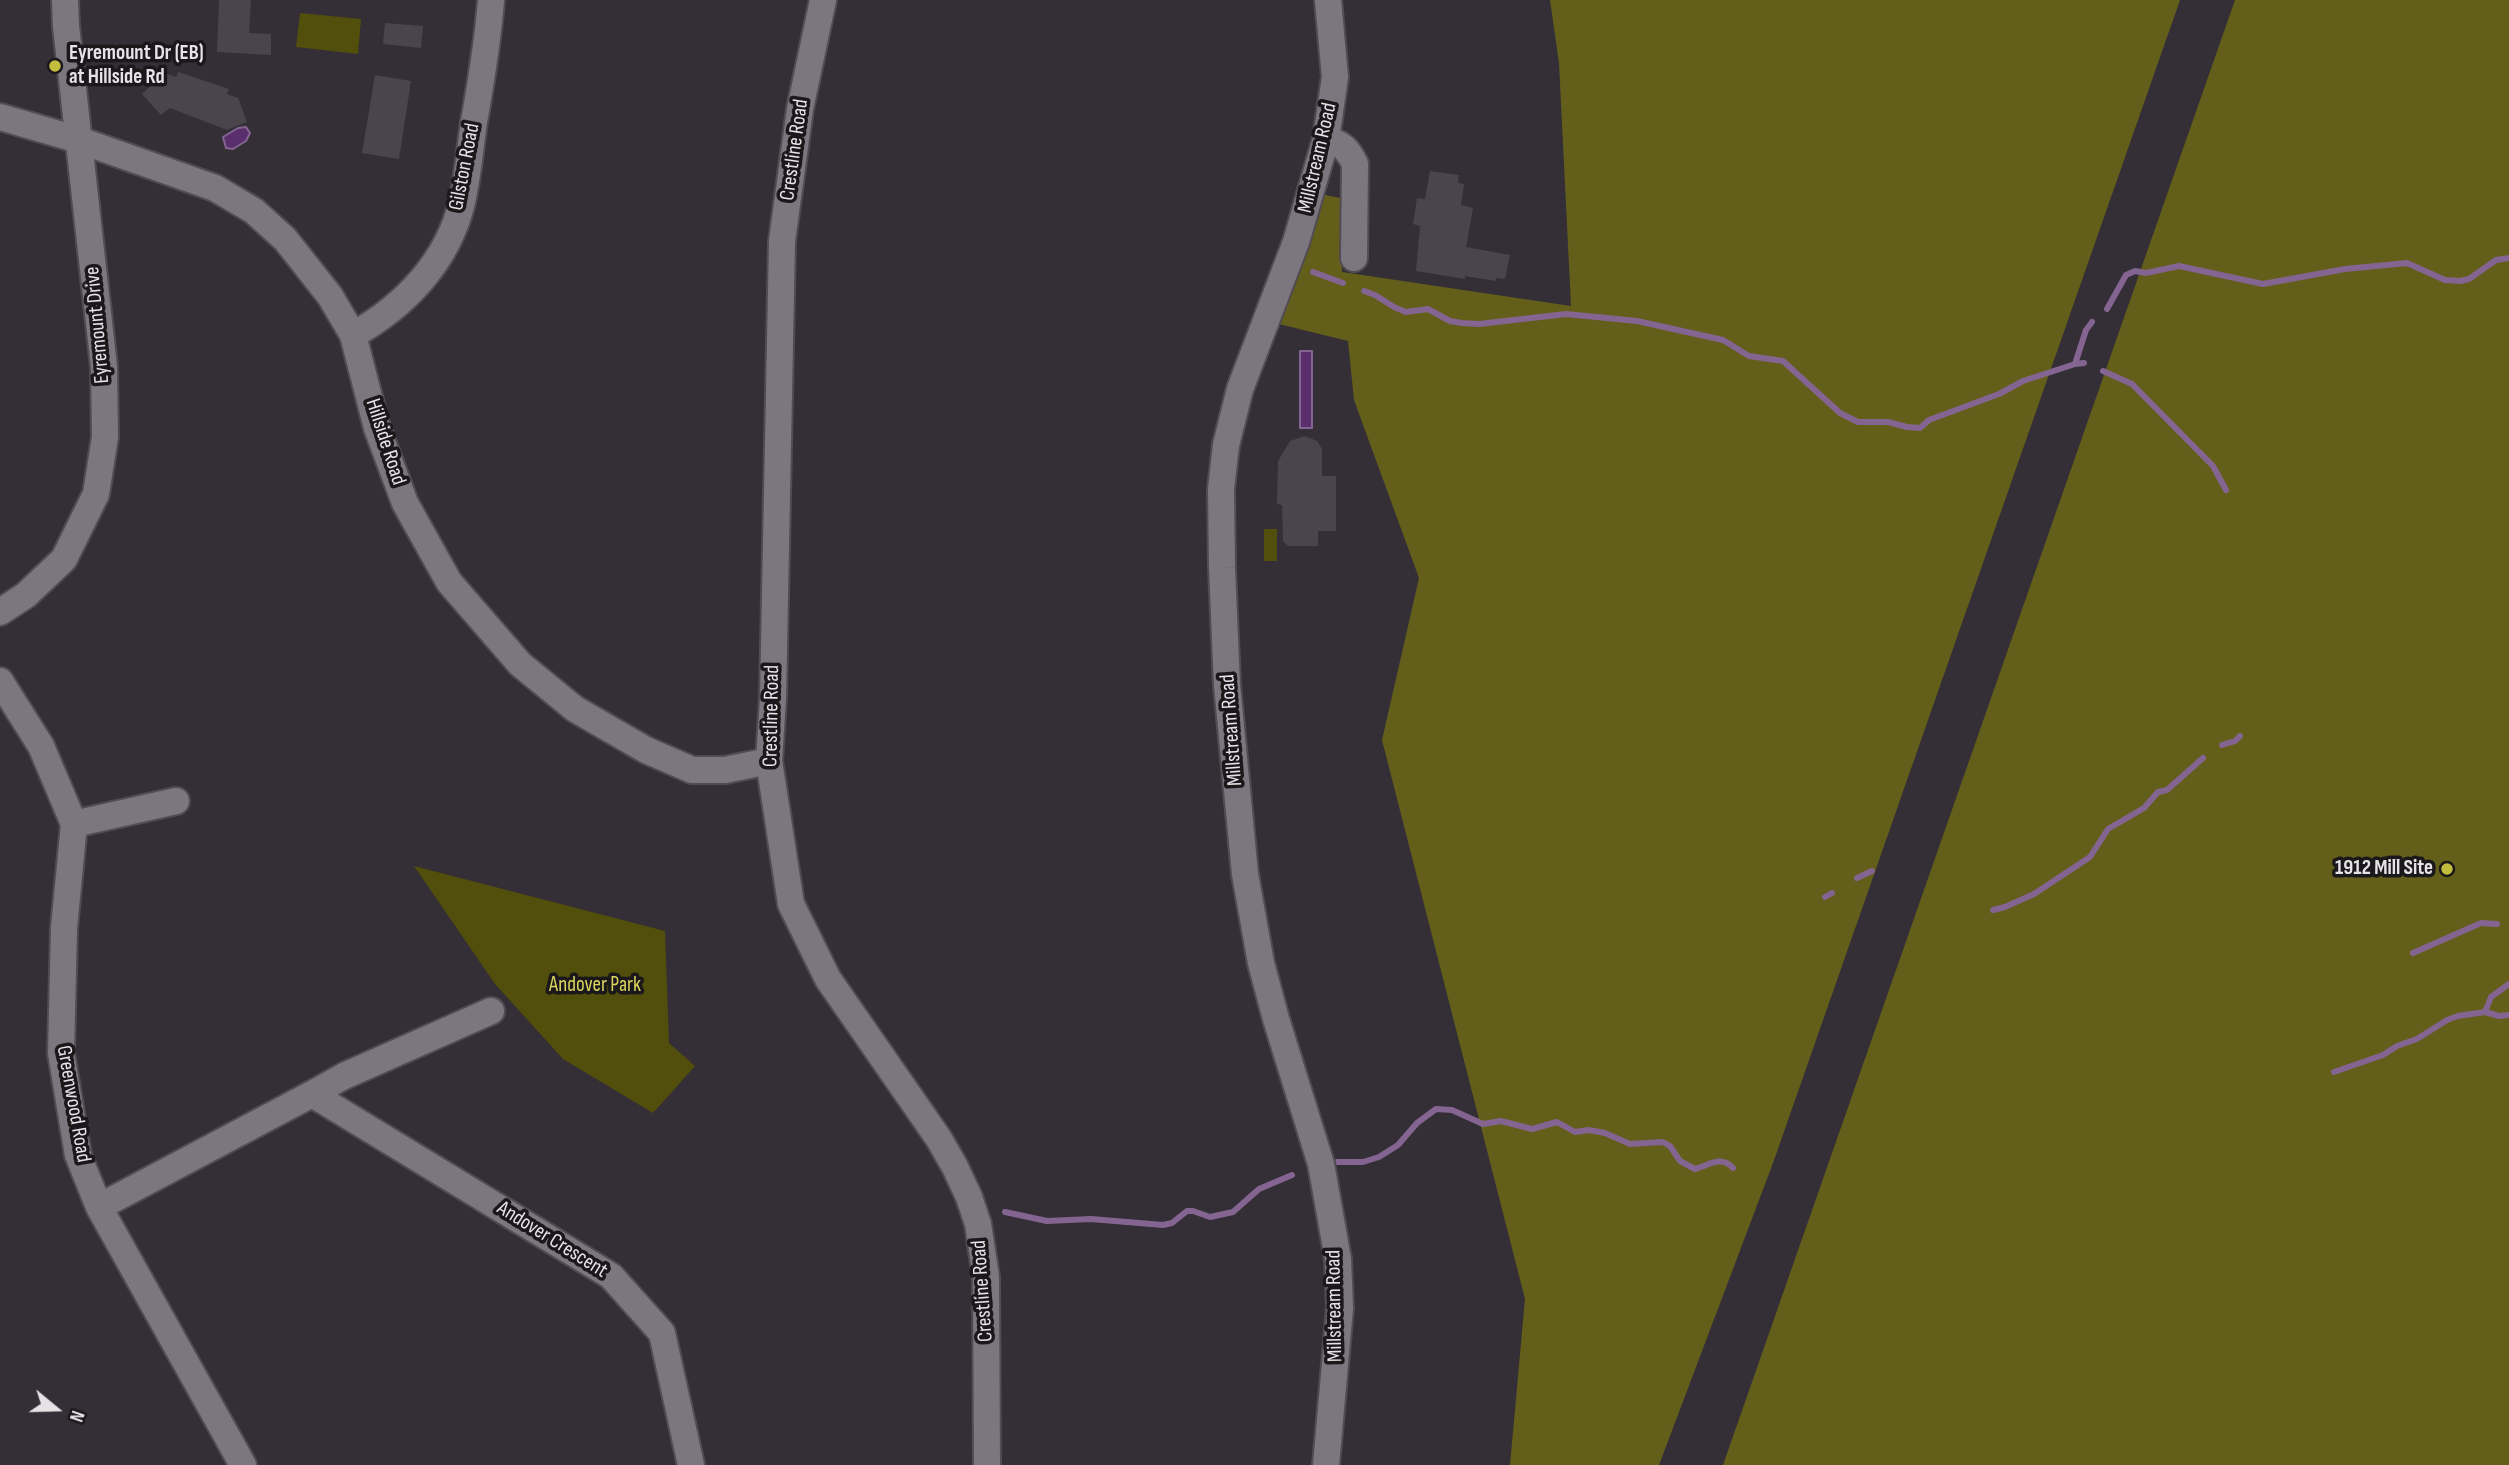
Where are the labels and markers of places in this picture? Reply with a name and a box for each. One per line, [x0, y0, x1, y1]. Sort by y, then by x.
place label: Eyremount Dr (EB) at Hillside Rd [69, 41, 204, 91]
marker: Eyremount Dr (EB) at Hillside Rd [47, 58, 63, 74]
place label: 1912 Mill Site [2335, 856, 2433, 882]
marker: 1912 Mill Site [2439, 861, 2455, 877]

